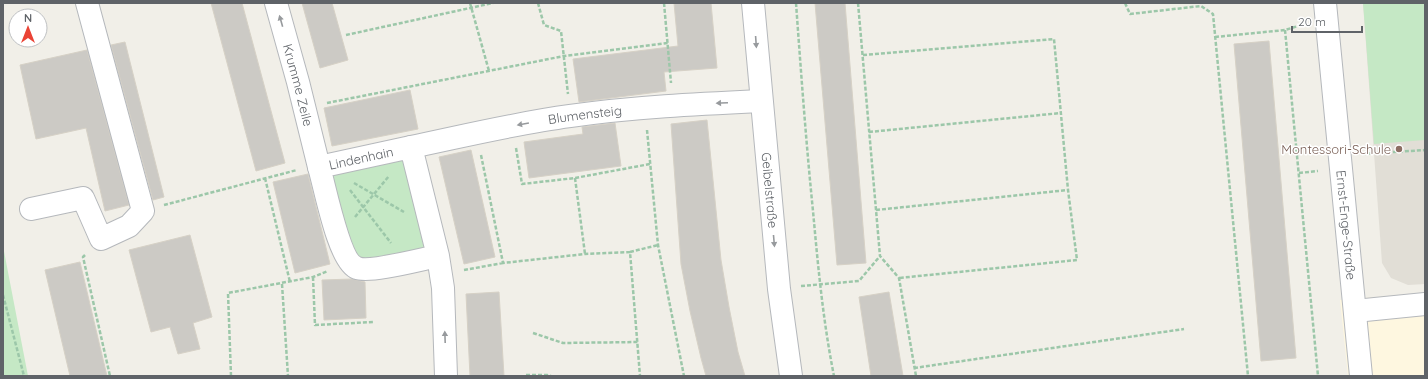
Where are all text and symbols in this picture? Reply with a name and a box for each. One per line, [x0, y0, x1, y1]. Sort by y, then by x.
north arrow [8, 8, 48, 48]
scale bar [1292, 8, 1362, 34]
text: N [24, 11, 32, 25]
text: 20 m [1298, 14, 1326, 29]
one-way arrow [278, 15, 284, 27]
one-way arrow [753, 36, 760, 48]
street label: Krumme Zeile [280, 42, 317, 128]
one-way arrow [716, 100, 728, 107]
street label: Blumensteig [547, 102, 623, 127]
one-way arrow [517, 121, 530, 127]
place label: Montessori-Schule [1281, 141, 1391, 157]
street label: Lindenhain [327, 143, 395, 173]
marker: Montessori-Schule [1394, 144, 1404, 154]
street label: Geibelstraße [759, 152, 781, 229]
street label: Ernst-Enge-Straße [1333, 169, 1360, 281]
one-way arrow [771, 235, 778, 247]
one-way arrow [442, 330, 448, 343]

